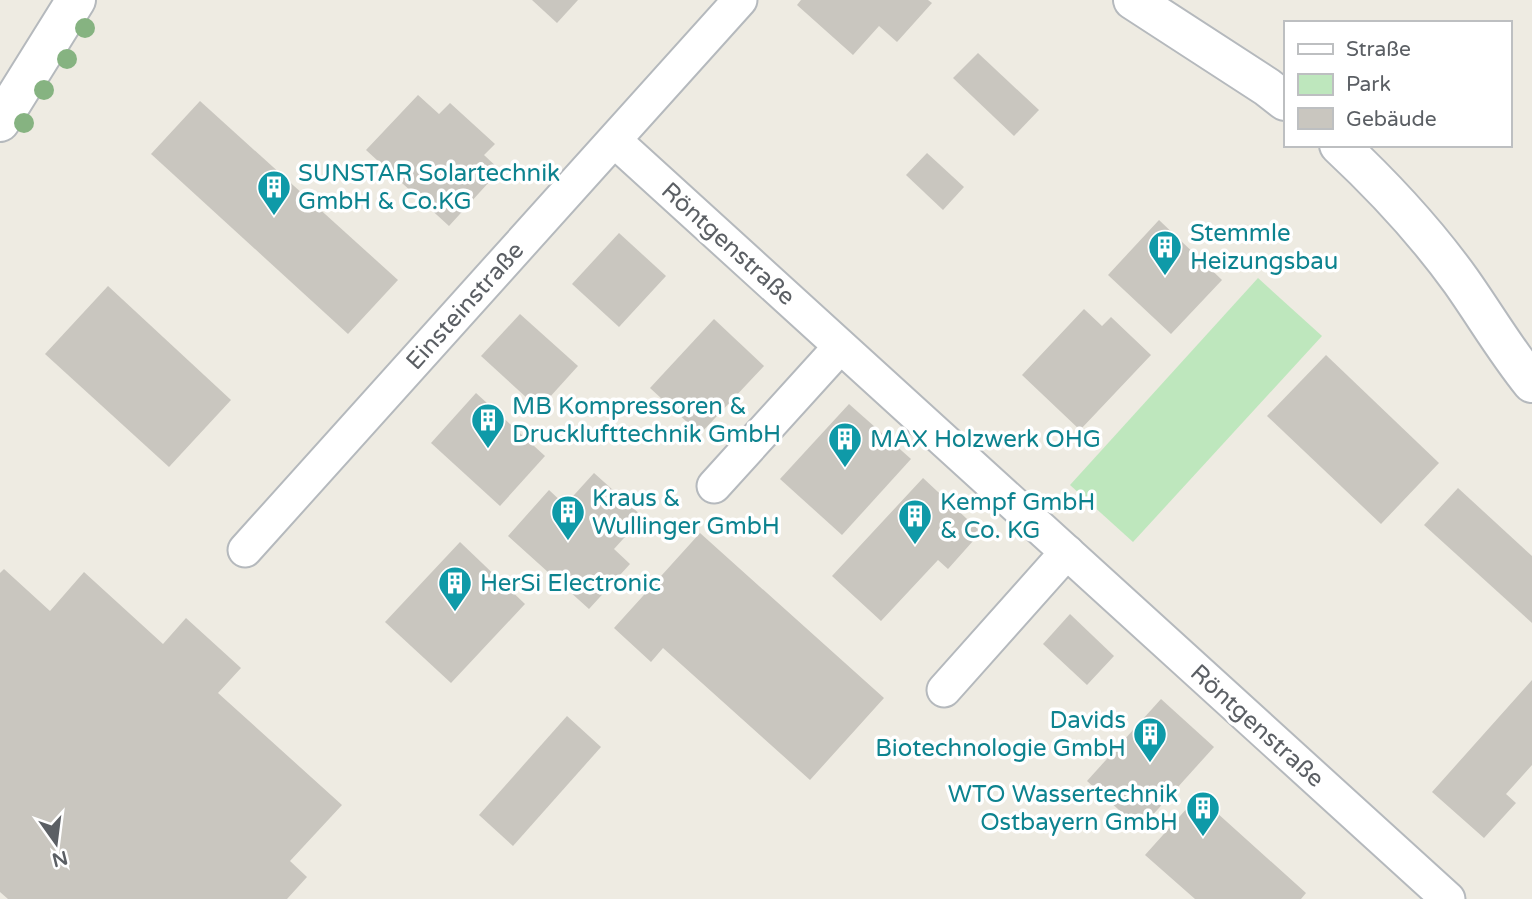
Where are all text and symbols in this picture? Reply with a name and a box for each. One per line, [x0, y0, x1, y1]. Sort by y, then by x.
legend [1284, 21, 1511, 147]
text: Straße [1346, 37, 1411, 62]
text: Park [1346, 72, 1391, 97]
text: Gebäude [1346, 107, 1437, 132]
place label: SUNSTAR Solartechnik GmbH & Co.KG [298, 159, 560, 216]
building icon: SUNSTAR Solartechnik GmbH & Co.KG [255, 168, 293, 217]
street label: Röntgenstraße [655, 176, 801, 312]
place label: Stemmle Heizungsbau [1190, 219, 1338, 276]
building icon: Stemmle Heizungsbau [1146, 228, 1184, 277]
street label: Einsteinstraße [400, 236, 530, 376]
place label: MB Kompressoren & Drucklufttechnik GmbH [512, 392, 781, 449]
building icon: MB Kompressoren & Drucklufttechnik GmbH [469, 401, 507, 450]
building icon: MAX Holzwerk OHG [826, 420, 864, 469]
place label: MAX Holzwerk OHG [870, 425, 1101, 454]
place label: Kraus & Wullinger GmbH [592, 484, 780, 541]
place label: Kempf GmbH & Co. KG [940, 488, 1095, 545]
building icon: Kraus & Wullinger GmbH [549, 493, 587, 542]
building icon: Kempf GmbH & Co. KG [896, 497, 934, 546]
building icon: HerSi Electronic [436, 564, 474, 613]
place label: HerSi Electronic [480, 569, 661, 598]
street label: Röntgenstraße [1184, 658, 1330, 794]
place label: Davids Biotechnologie GmbH [875, 706, 1126, 763]
building icon: Davids Biotechnologie GmbH [1131, 715, 1169, 764]
place label: WTO Wassertechnik Ostbayern GmbH [948, 780, 1178, 837]
building icon: WTO Wassertechnik Ostbayern GmbH [1184, 789, 1222, 838]
north arrow [21, 808, 91, 878]
text: N [50, 846, 70, 871]

